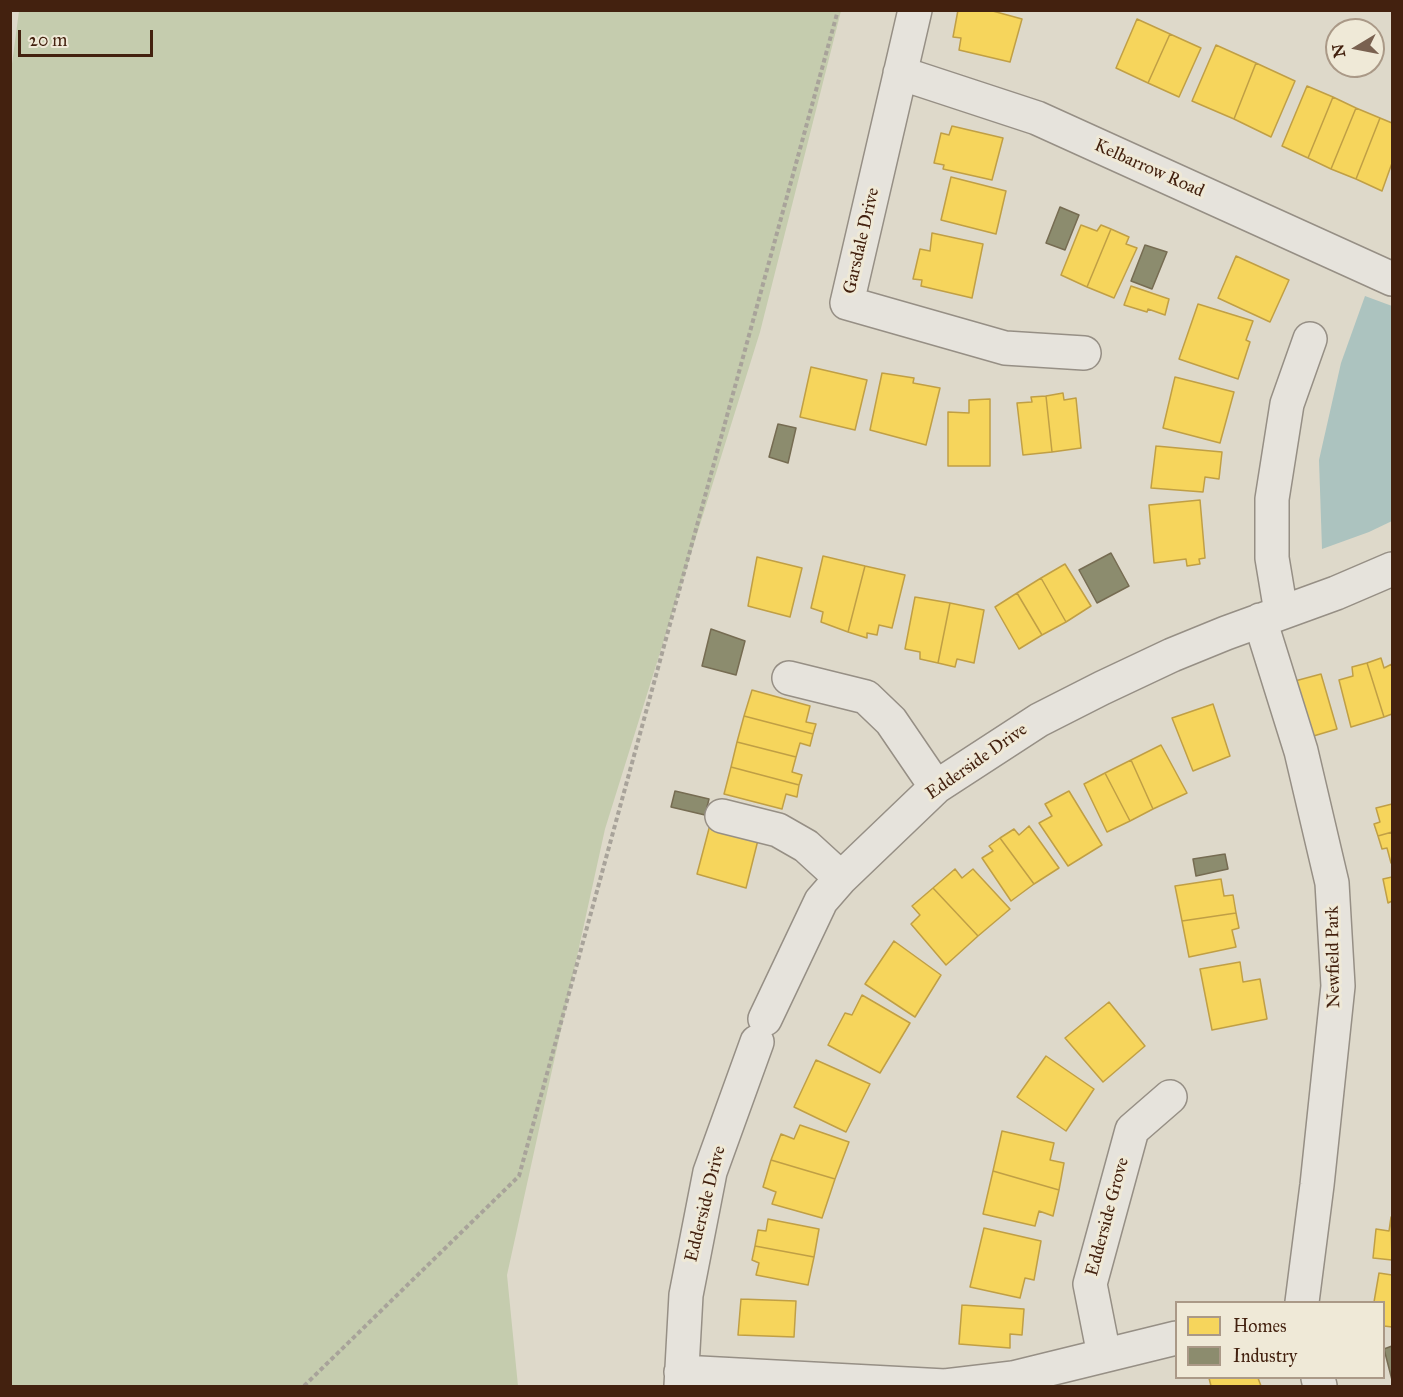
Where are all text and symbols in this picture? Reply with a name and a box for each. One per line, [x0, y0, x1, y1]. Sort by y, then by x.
scale bar [21, 18, 156, 56]
north arrow [1325, 18, 1385, 78]
text: 20 m [29, 29, 67, 51]
text: N [1328, 43, 1349, 59]
street label: Kelbarrow Road [1091, 135, 1207, 203]
street label: Garsdale Drive [839, 186, 885, 296]
street label: Edderside Drive [922, 719, 1032, 805]
street label: Newfield Park [1322, 906, 1346, 1008]
street label: Edderside Drive [681, 1144, 731, 1264]
street label: Edderside Grove [1082, 1155, 1134, 1279]
legend [1175, 1301, 1385, 1379]
text: Homes [1233, 1315, 1287, 1337]
text: Industry [1233, 1345, 1297, 1367]

